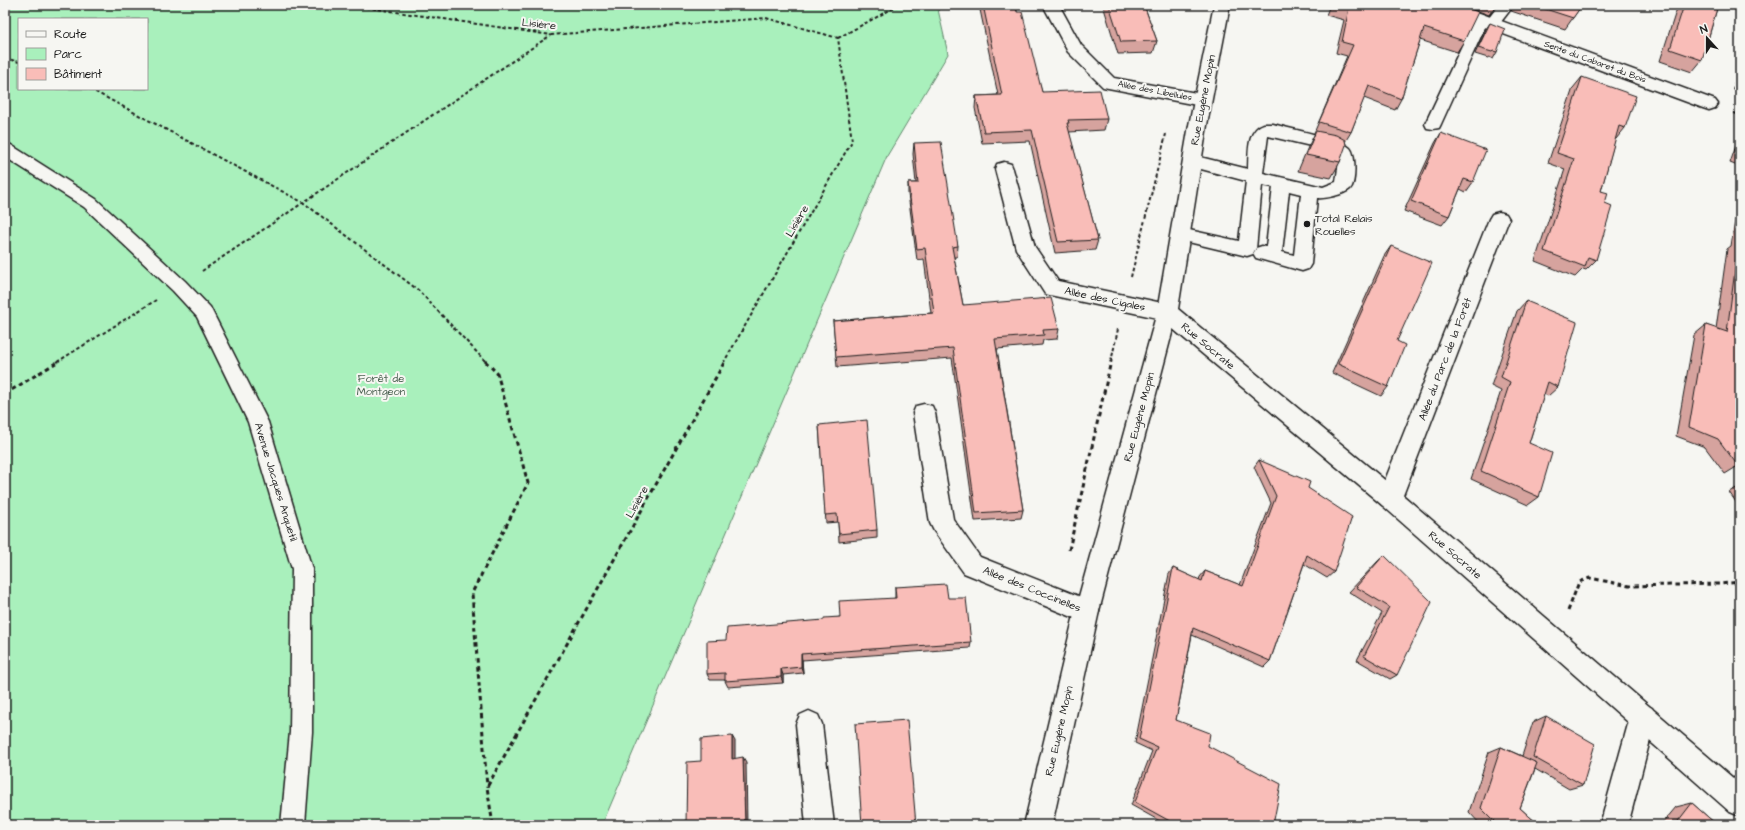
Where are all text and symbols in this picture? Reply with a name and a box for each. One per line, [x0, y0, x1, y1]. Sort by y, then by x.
street label: Lisière [521, 15, 557, 33]
legend [18, 18, 148, 90]
north arrow [1687, 18, 1727, 58]
text: N [1698, 21, 1710, 37]
text: Route [54, 26, 87, 43]
street label: Sente du Cabaret du Bois [1542, 37, 1648, 87]
text: Parc [54, 46, 82, 63]
street label: Rue Eugène Mopin [1187, 53, 1220, 147]
text: Bâtiment [54, 66, 102, 83]
street label: Allée des Libellules [1117, 77, 1194, 105]
street label: Lisière [782, 202, 812, 240]
place label: Total Relais Rouelles [1315, 211, 1373, 239]
marker: Total Relais Rouelles [1302, 219, 1312, 229]
street label: Allée des Cigales [1063, 283, 1147, 316]
street label: Allée du Parc de la Forêt [1415, 295, 1476, 423]
street label: Rue Socrate [1178, 319, 1238, 373]
street label: Rue Eugène Mopin [1120, 370, 1159, 464]
park label: Forêt de Montgeon [357, 371, 406, 400]
street label: Avenue Jacques Anquetil [251, 421, 301, 543]
street label: Lisière [622, 483, 652, 521]
street label: Rue Socrate [1425, 528, 1485, 582]
street label: Allée des Coccinelles [981, 563, 1084, 616]
street label: Rue Eugène Mopin [1041, 684, 1078, 778]

